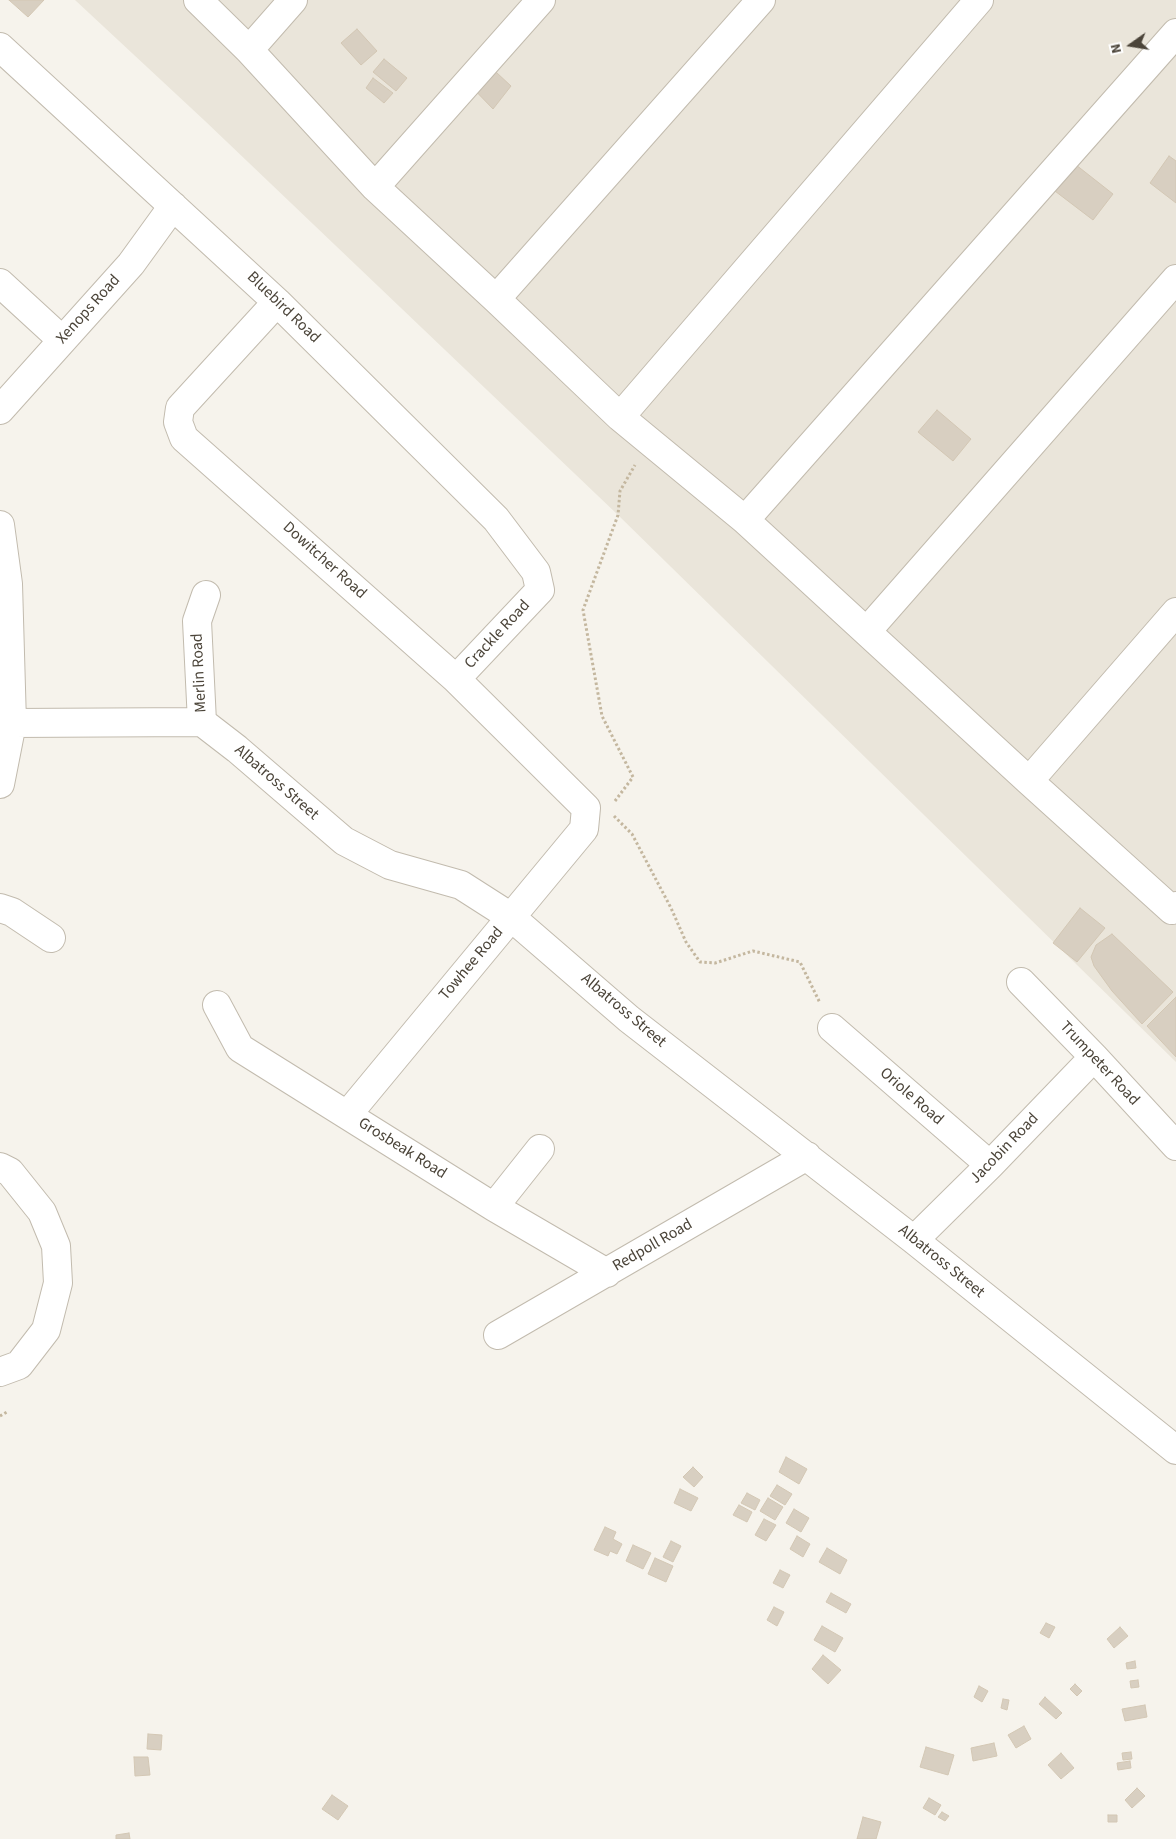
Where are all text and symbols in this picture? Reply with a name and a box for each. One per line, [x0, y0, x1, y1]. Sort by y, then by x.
north arrow [1106, 20, 1156, 70]
text: N [1106, 42, 1127, 55]
street label: Bluebird Road [242, 268, 324, 348]
street label: Xenops Road [53, 271, 125, 349]
street label: Dowitcher Road [278, 518, 370, 604]
street label: Crackle Road [461, 597, 535, 673]
street label: Merlin Road [188, 633, 212, 713]
street label: Albatross Street [230, 741, 322, 825]
street label: Towhee Road [436, 923, 508, 1005]
street label: Albatross Street [576, 970, 670, 1052]
street label: Trumpeter Road [1055, 1018, 1143, 1110]
street label: Oriole Road [875, 1064, 947, 1130]
street label: Jacobin Road [967, 1110, 1043, 1188]
street label: Grosbeak Road [354, 1114, 450, 1184]
street label: Redpoll Road [610, 1215, 696, 1277]
street label: Albatross Street [894, 1221, 988, 1303]

